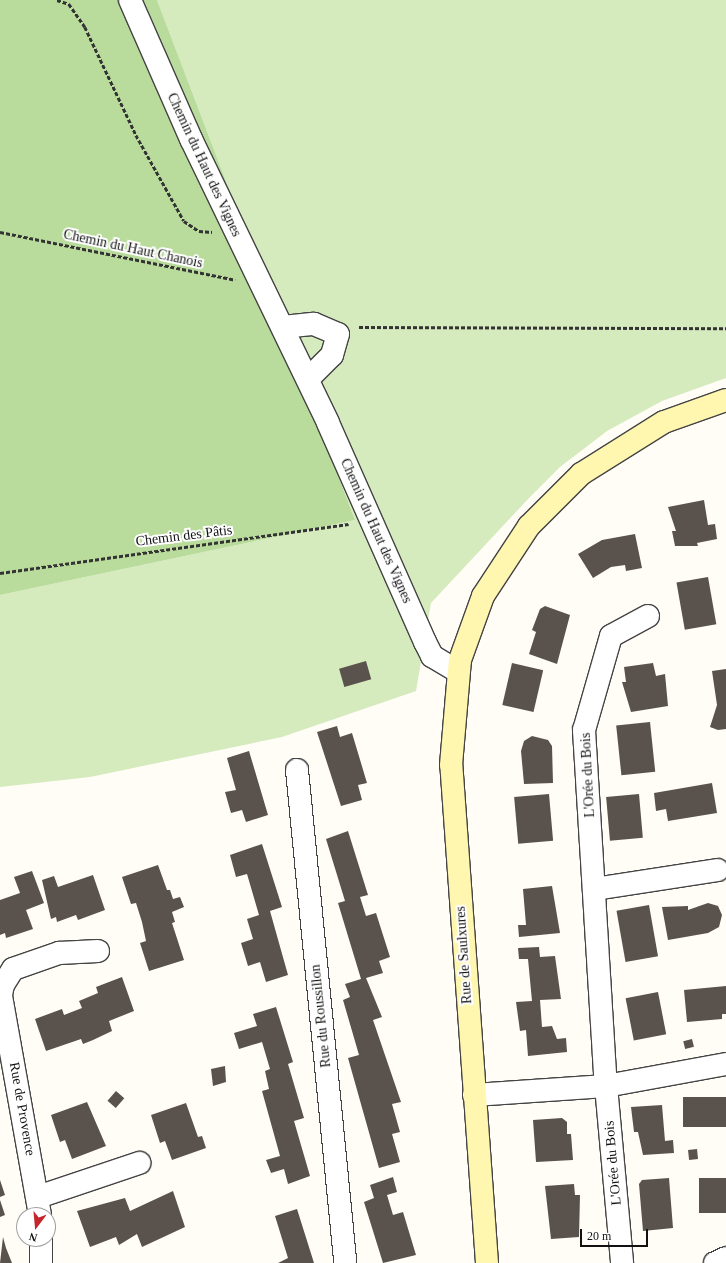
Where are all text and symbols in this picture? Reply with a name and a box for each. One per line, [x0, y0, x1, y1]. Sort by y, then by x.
street label: Chemin du Haut des Vignes [163, 90, 245, 240]
street label: Chemin du Haut Chanois [62, 226, 204, 272]
street label: Chemin du Haut des Vignes [336, 456, 416, 606]
street label: Chemin des Pâtis [135, 522, 233, 550]
street label: L'Orée du Bois [577, 732, 599, 818]
street label: Rue de Saulxures [452, 906, 476, 1004]
street label: Rue du Roussillon [307, 964, 335, 1068]
street label: Rue de Provence [5, 1061, 39, 1157]
street label: L'Orée du Bois [601, 1120, 625, 1206]
north arrow [16, 1207, 56, 1247]
scale bar [582, 1221, 650, 1247]
text: 20 m [587, 1229, 611, 1243]
text: N [27, 1231, 38, 1244]

